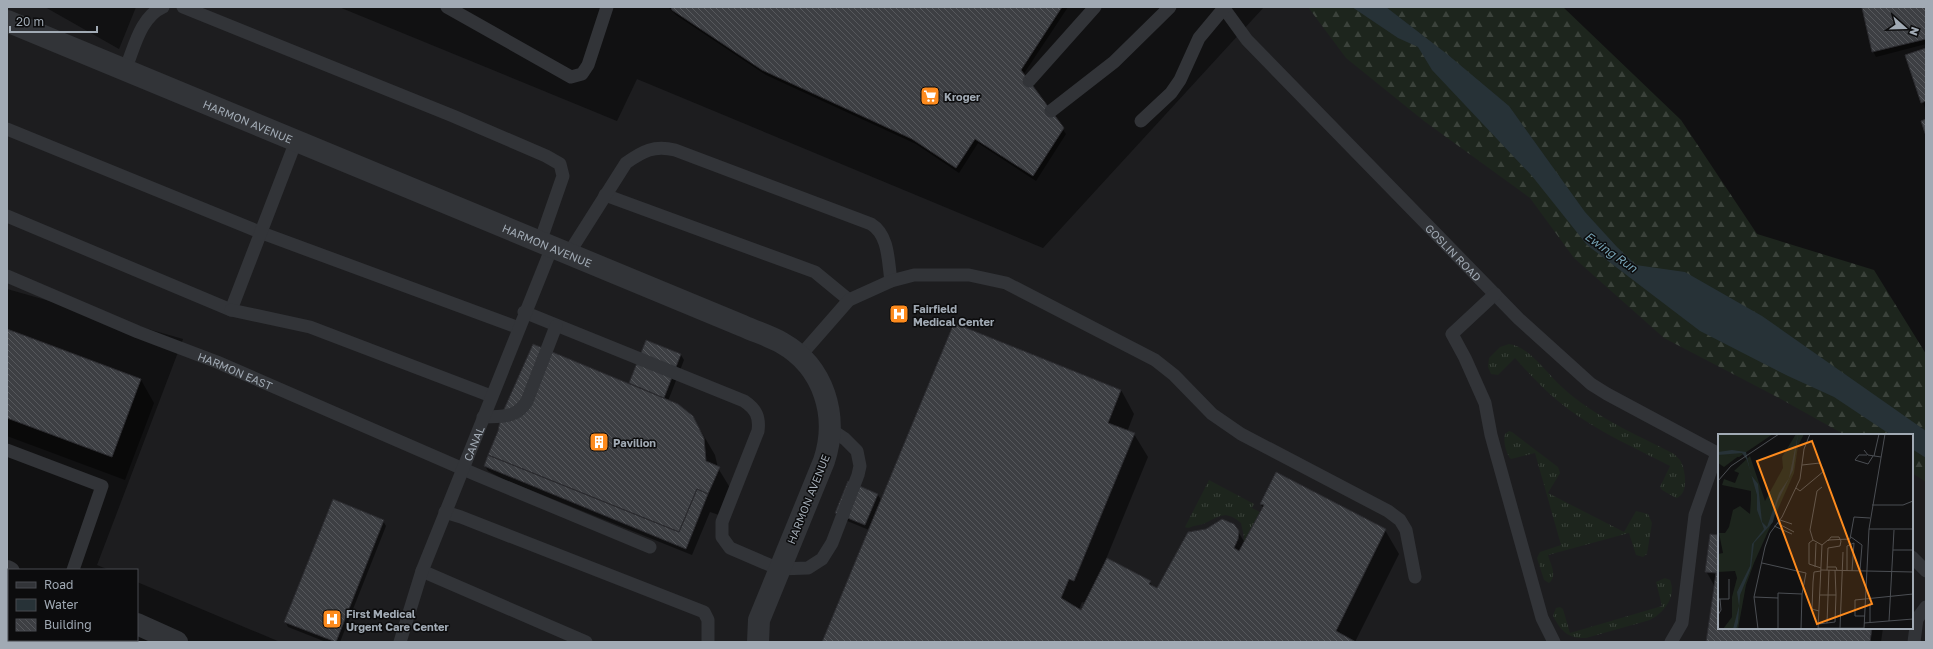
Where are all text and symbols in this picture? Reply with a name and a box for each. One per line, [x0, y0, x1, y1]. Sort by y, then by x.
scale bar [10, 8, 97, 34]
north arrow [1885, 8, 1925, 48]
text: 20 m [16, 14, 44, 29]
text: N [1907, 25, 1922, 38]
supermarket icon: Kroger [919, 85, 941, 107]
place label: Kroger [944, 90, 981, 103]
street label: HARMON AVENUE [201, 97, 295, 145]
street label: HARMON AVENUE [501, 221, 594, 269]
street label: GOSLIN ROAD [1423, 221, 1485, 283]
water label: Ewing Run [1582, 229, 1641, 276]
place label: Fairfield Medical Center [913, 302, 995, 328]
hospital icon: Fairfield Medical Center [888, 303, 910, 325]
street label: HARMON EAST [196, 349, 275, 392]
street label: CANAL [460, 423, 486, 463]
building icon: Pavilion [588, 431, 610, 453]
inset map [1718, 434, 1913, 629]
place label: Pavilion [613, 436, 656, 449]
street label: HARMON AVENUE [784, 452, 832, 546]
legend [8, 569, 138, 641]
text: Road [44, 577, 73, 592]
text: Water [44, 597, 78, 612]
place label: First Medical Urgent Care Center [346, 607, 450, 633]
hospital icon: First Medical Urgent Care Center [321, 608, 343, 630]
text: Building [44, 617, 92, 632]

